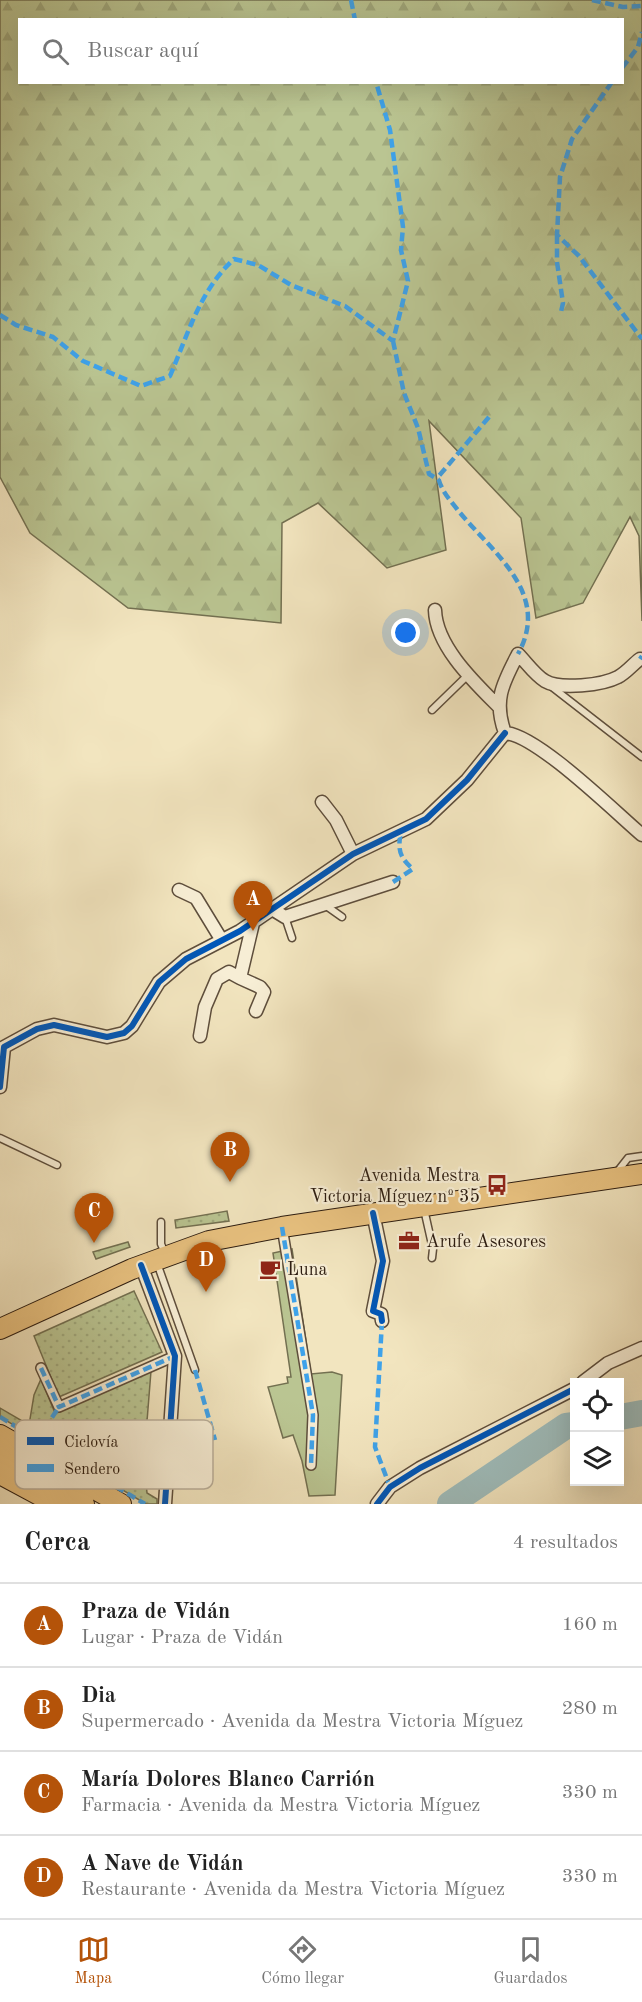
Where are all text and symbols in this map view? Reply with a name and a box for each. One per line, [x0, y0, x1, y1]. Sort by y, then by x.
search box [18, 18, 624, 84]
icon: search [39, 35, 72, 68]
text: Buscar aquí [87, 40, 199, 62]
your location [391, 618, 420, 647]
pin: A [234, 882, 272, 931]
pin: B [210, 1132, 250, 1182]
place label: Avenida Mestra Victoria Míguez nº 35 [310, 1167, 480, 1206]
bus stop icon: Avenida Mestra Victoria Míguez nº 35 [485, 1173, 509, 1197]
pin: C [74, 1194, 113, 1243]
office icon: Arufe Asesores [397, 1229, 421, 1253]
place label: Arufe Asesores [426, 1233, 546, 1251]
pin: D [186, 1242, 226, 1292]
cafe icon: Luna [258, 1257, 282, 1281]
place label: Luna [287, 1261, 327, 1279]
map controls [570, 1378, 624, 1486]
button: locate [570, 1378, 624, 1432]
legend [15, 1420, 213, 1489]
button: layers [570, 1432, 624, 1486]
text: Ciclovía [64, 1435, 118, 1451]
text: Sendero [64, 1462, 120, 1478]
text: Cerca [24, 1530, 90, 1556]
text: 4 resultados [513, 1533, 618, 1553]
text: Praza de Vidán [81, 1601, 230, 1623]
text: A [36, 1615, 51, 1635]
text: 160 m [562, 1615, 618, 1635]
text: Lugar · Praza de Vidán [81, 1628, 283, 1648]
text: Dia [81, 1685, 116, 1707]
text: B [36, 1699, 51, 1719]
text: 280 m [562, 1699, 618, 1719]
text: Supermercado · Avenida da Mestra Victoria Míguez [81, 1712, 523, 1732]
text: María Dolores Blanco Carrión [81, 1769, 375, 1791]
text: C [37, 1783, 50, 1803]
text: 330 m [562, 1783, 618, 1803]
text: Farmacia · Avenida da Mestra Victoria Míguez [81, 1796, 480, 1816]
text: A Nave de Vidán [81, 1853, 243, 1875]
text: D [36, 1867, 51, 1887]
text: 330 m [562, 1867, 618, 1887]
text: Restaurante · Avenida da Mestra Victoria Míguez [81, 1880, 505, 1900]
tab: Mapa [75, 1933, 112, 1989]
tab: Cómo llegar [261, 1933, 344, 1989]
tab: Guardados [493, 1933, 567, 1989]

